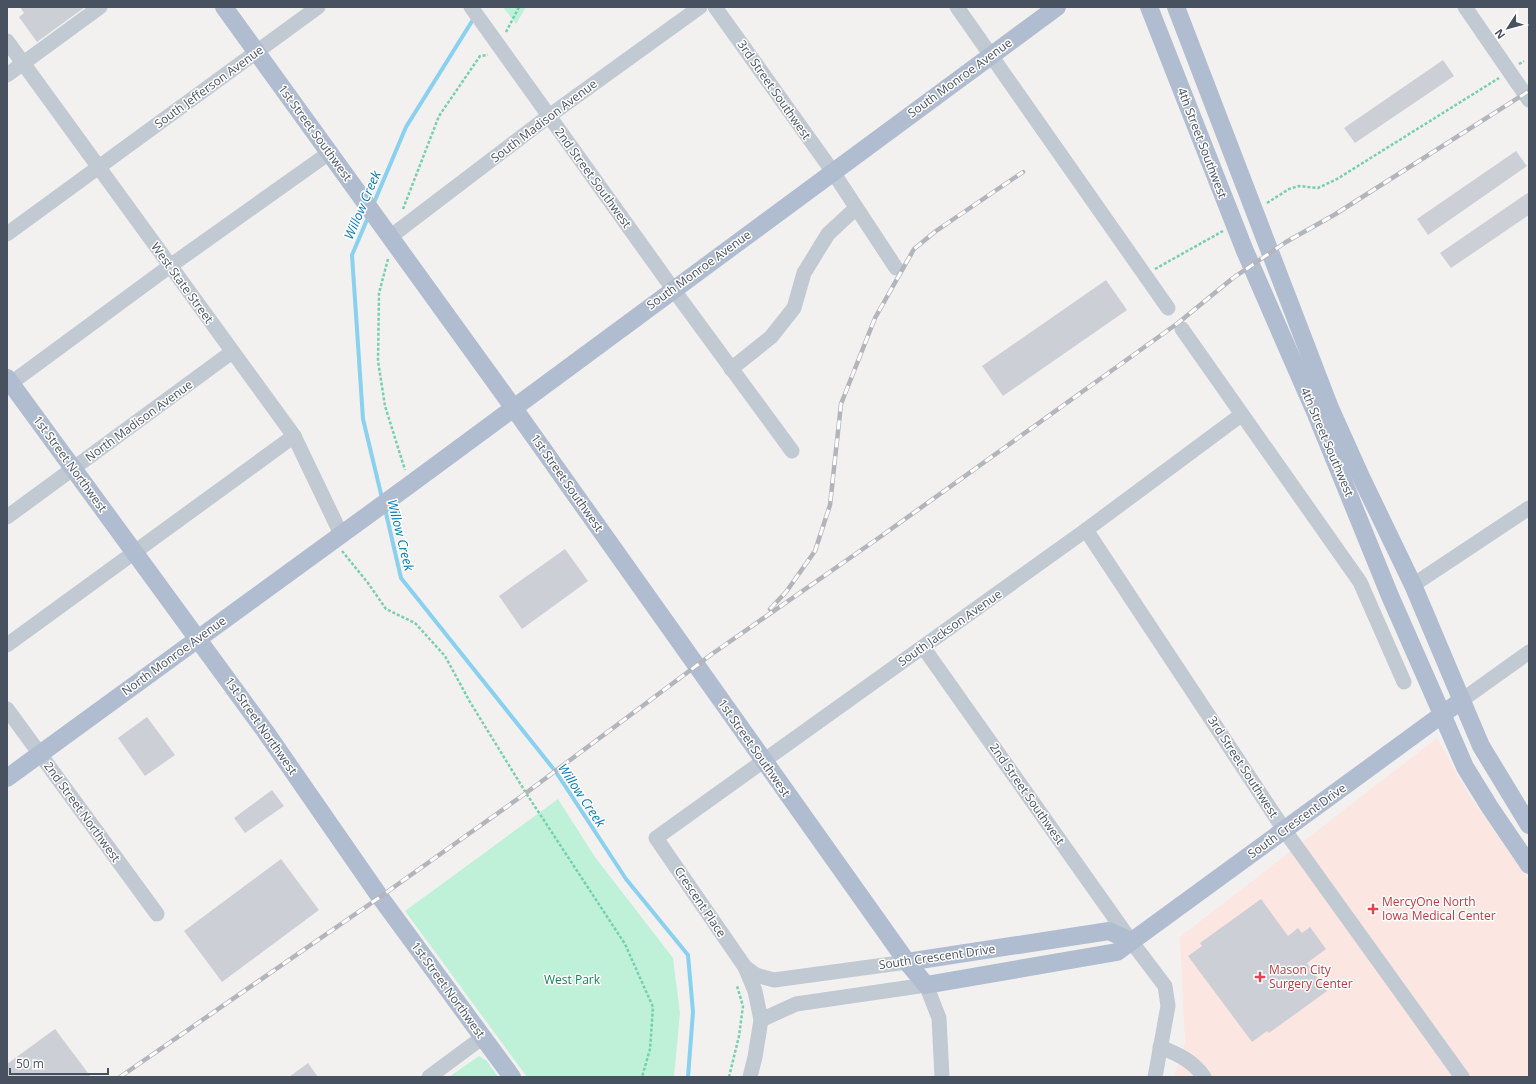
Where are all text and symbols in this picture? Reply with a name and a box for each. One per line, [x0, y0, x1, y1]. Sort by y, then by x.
north arrow [1488, 8, 1528, 48]
text: N [1491, 26, 1508, 42]
street label: South Monroe Avenue [904, 34, 1015, 121]
street label: 3rd Street Southwest [734, 37, 815, 143]
street label: South Jefferson Avenue [151, 41, 267, 132]
street label: South Madison Avenue [487, 75, 601, 166]
street label: 1st Street Southwest [275, 81, 356, 184]
street label: 4th Street Southwest [1174, 85, 1231, 201]
street label: 2nd Street Southwest [551, 124, 636, 231]
water label: Willow Creek [339, 167, 385, 242]
street label: South Monroe Avenue [643, 226, 754, 313]
street label: West State Street [147, 239, 218, 327]
street label: North Madison Avenue [82, 376, 196, 465]
street label: 4th Street Southwest [1297, 385, 1358, 499]
street label: 1st Street Northwest [30, 412, 111, 515]
street label: 1st Street Southwest [527, 431, 607, 535]
water label: Willow Creek [383, 497, 419, 573]
street label: South Jackson Avenue [894, 585, 1005, 670]
street label: North Monroe Avenue [118, 612, 229, 699]
street label: 1st Street Northwest [221, 674, 301, 778]
street label: 1st Street Southwest [714, 696, 794, 800]
street label: 3rd Street Southwest [1204, 713, 1283, 821]
street label: 2nd Street Southwest [986, 740, 1069, 848]
street label: 2nd Street Northwest [40, 758, 125, 865]
water label: Willow Creek [554, 760, 610, 831]
street label: South Crescent Drive [1244, 779, 1349, 862]
street label: Crescent Place [671, 863, 730, 940]
place label: MercyOne North Iowa Medical Center [1382, 893, 1496, 924]
marker: MercyOne North Iowa Medical Center [1367, 903, 1379, 915]
street label: 1st Street Northwest [408, 938, 489, 1041]
street label: South Crescent Drive [878, 940, 997, 973]
place label: Mason City Surgery Center [1269, 961, 1353, 992]
park label: West Park [544, 971, 601, 988]
marker: Mason City Surgery Center [1254, 971, 1266, 983]
scale bar [10, 1050, 108, 1076]
text: 50 m [16, 1055, 44, 1072]

